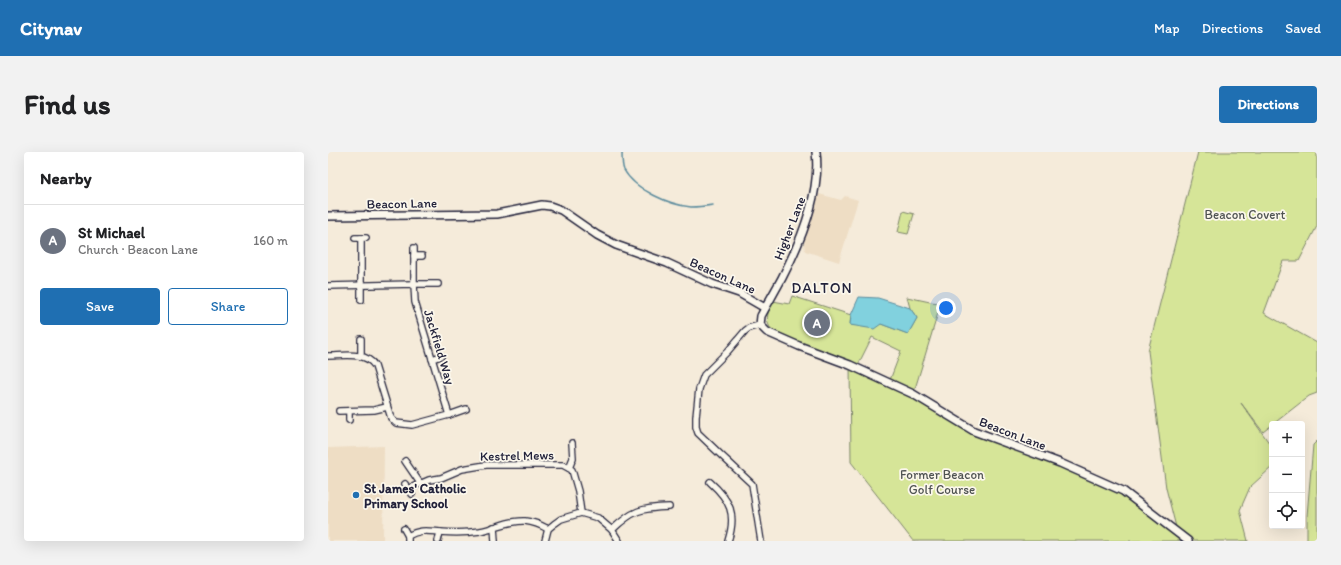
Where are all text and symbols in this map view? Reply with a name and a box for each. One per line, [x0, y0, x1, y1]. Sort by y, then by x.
text: Citynav [20, 17, 82, 40]
text: Map [1154, 20, 1180, 37]
text: Directions [1202, 20, 1263, 37]
text: Saved [1285, 20, 1321, 37]
button: Directions [1219, 86, 1317, 123]
text: Find us [24, 87, 111, 121]
text: Nearby [40, 168, 92, 188]
street label: Higher Lane [771, 194, 808, 262]
street label: Beacon Lane [367, 195, 437, 212]
park label: Beacon Covert [1205, 207, 1286, 222]
text: St Michael [78, 224, 145, 242]
text: A [49, 233, 57, 248]
text: 160 m [253, 233, 288, 248]
text: Church · Beacon Lane [78, 242, 198, 257]
street label: Beacon Lane [688, 254, 758, 297]
district label: DALTON [791, 279, 853, 297]
button: Save [40, 288, 160, 325]
button: Share [168, 288, 288, 325]
your location [936, 298, 956, 318]
street label: Jackfield Way [421, 308, 458, 387]
pin: A [804, 308, 830, 338]
street label: Beacon Lane [977, 414, 1048, 453]
map controls [1269, 421, 1305, 529]
button: + [1269, 421, 1305, 457]
street label: Kestrel Mews [480, 447, 554, 464]
button: − [1269, 457, 1305, 493]
park label: Former Beacon Golf Course [900, 467, 984, 497]
place label: St James' Catholic Primary School [364, 481, 466, 512]
marker: St James' Catholic Primary School [351, 490, 361, 500]
button: locate [1269, 493, 1305, 529]

